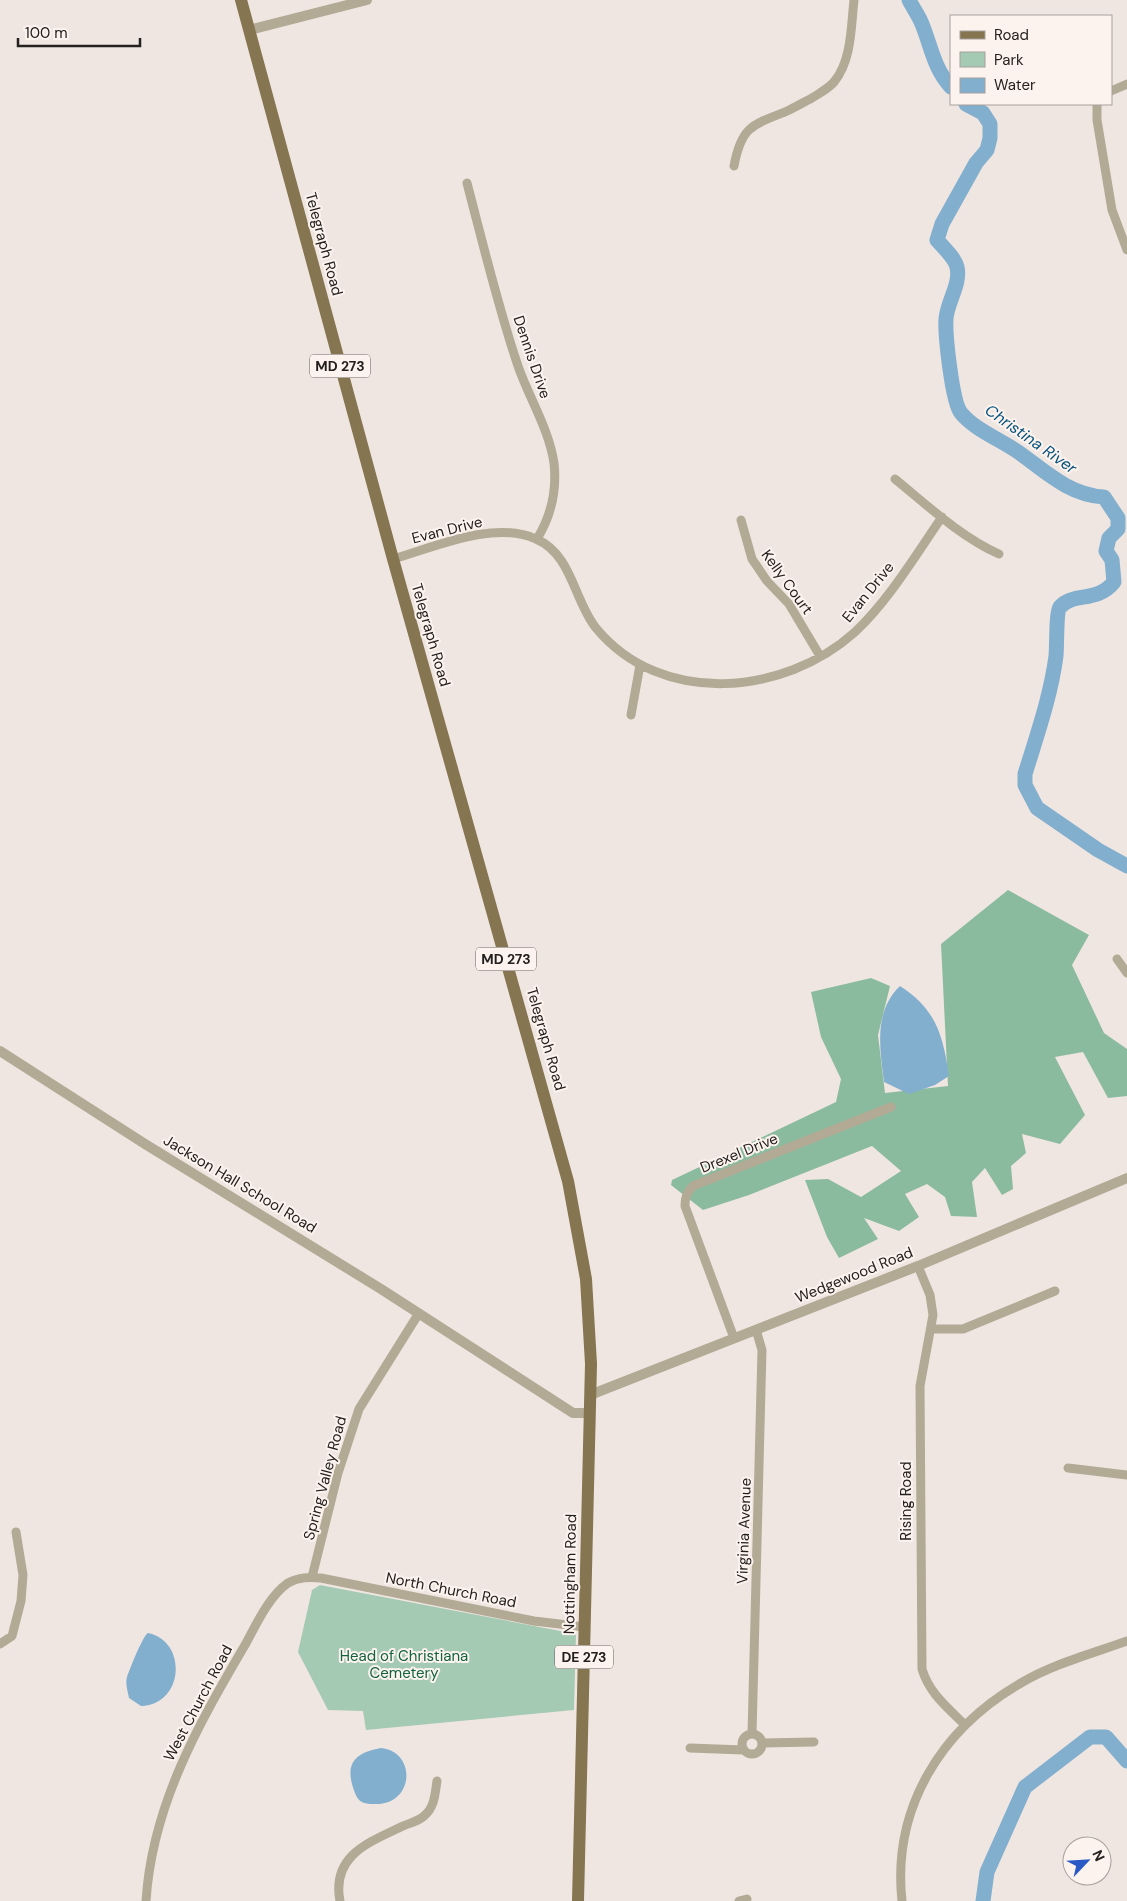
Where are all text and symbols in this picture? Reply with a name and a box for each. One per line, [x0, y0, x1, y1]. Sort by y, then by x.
scale bar [18, 15, 140, 47]
legend [950, 15, 1112, 105]
text: 100 m [25, 23, 68, 43]
text: Road [994, 25, 1029, 45]
text: Park [994, 50, 1024, 70]
text: Water [994, 75, 1036, 95]
street label: Telegraph Road [301, 190, 347, 298]
street label: Dennis Drive [508, 313, 556, 401]
road number: MD 273 [310, 354, 370, 378]
water label: Christina River [981, 400, 1082, 479]
street label: Evan Drive [410, 512, 484, 548]
street label: Kelly Court [757, 546, 817, 619]
street label: Evan Drive [837, 558, 899, 626]
street label: Telegraph Road [407, 581, 455, 689]
road number: MD 273 [476, 948, 536, 971]
street label: Telegraph Road [522, 985, 570, 1093]
street label: Drexel Drive [697, 1128, 781, 1178]
street label: Jackson Hall School Road [160, 1130, 320, 1238]
street label: Wedgewood Road [792, 1242, 916, 1308]
street label: Spring Valley Road [299, 1414, 351, 1542]
street label: Rising Road [896, 1461, 916, 1541]
street label: Virginia Avenue [732, 1478, 756, 1584]
street label: Nottingham Road [559, 1514, 581, 1634]
street label: North Church Road [384, 1568, 518, 1612]
street label: West Church Road [159, 1641, 237, 1765]
road number: DE 273 [555, 1645, 613, 1668]
park label: Head of Christiana Cemetery [340, 1646, 468, 1683]
north arrow [1062, 1836, 1112, 1886]
text: N [1088, 1847, 1109, 1864]

